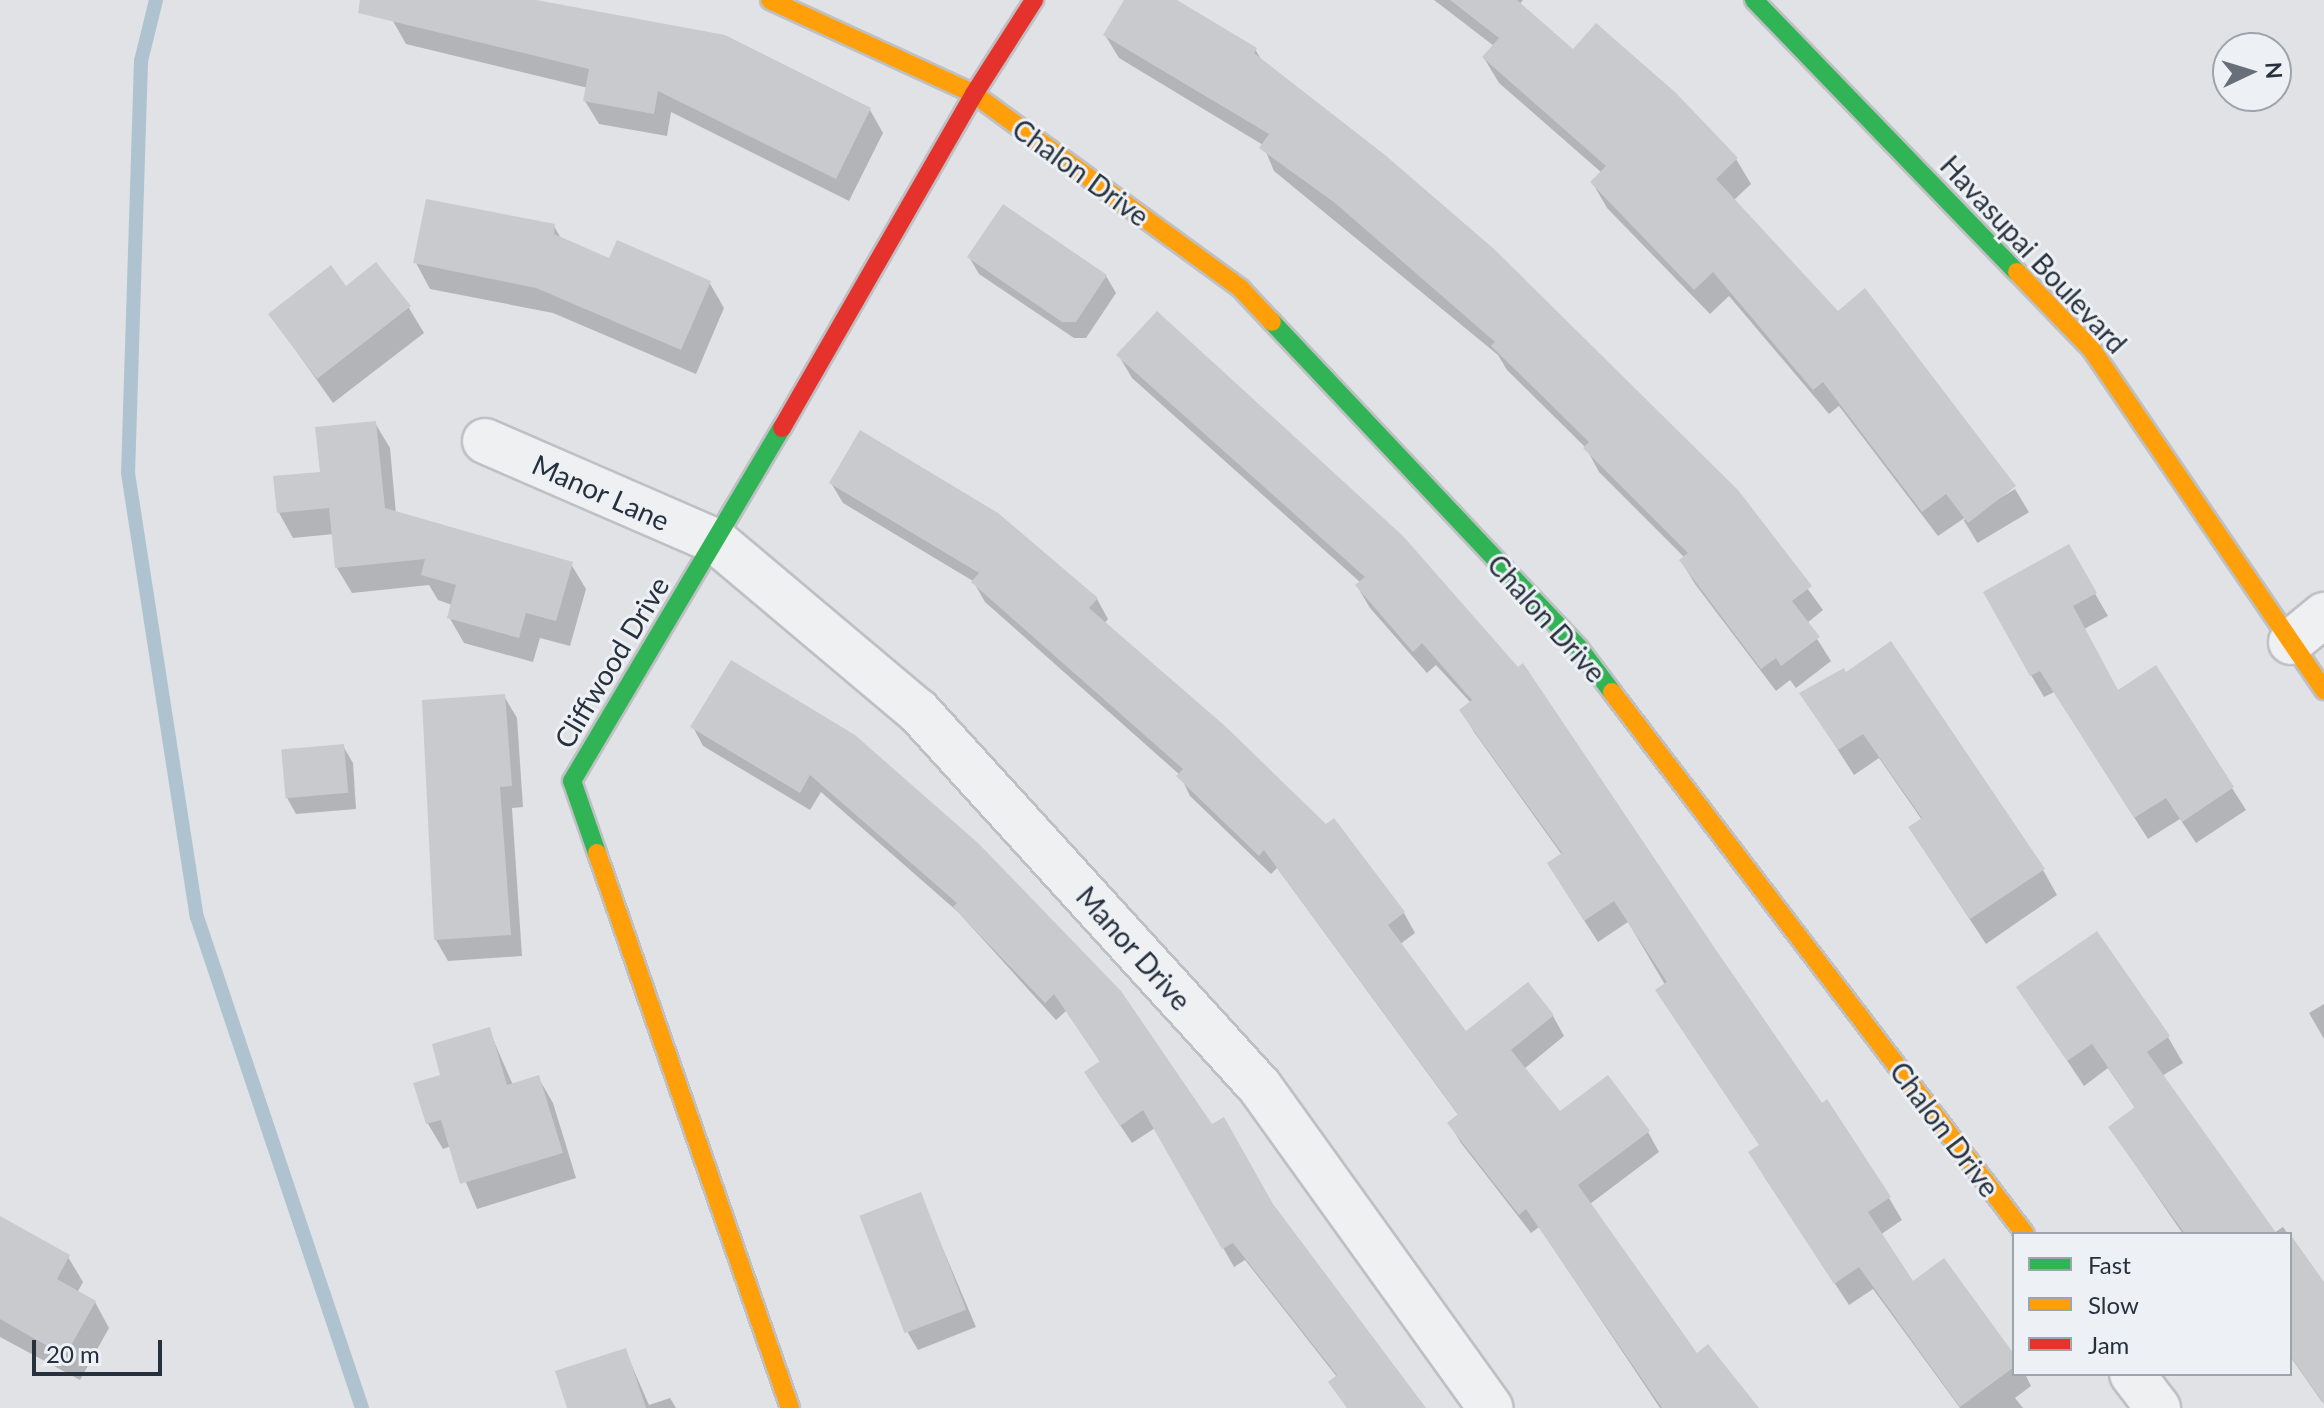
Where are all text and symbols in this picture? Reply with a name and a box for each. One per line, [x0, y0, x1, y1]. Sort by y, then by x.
north arrow [2212, 32, 2292, 112]
text: N [2260, 61, 2289, 80]
street label: Chalon Drive [1006, 111, 1156, 233]
street label: Havasupai Boulevard [1934, 148, 2134, 360]
street label: Manor Lane [527, 447, 675, 537]
street label: Chalon Drive [1481, 547, 1613, 689]
street label: Cliffwood Drive [547, 570, 675, 754]
street label: Manor Drive [1070, 879, 1198, 1017]
street label: Chalon Drive [1883, 1055, 2007, 1203]
legend [2012, 1232, 2292, 1376]
text: Fast [2088, 1250, 2131, 1279]
text: Slow [2088, 1290, 2139, 1319]
scale bar [36, 1324, 166, 1374]
text: Jam [2088, 1330, 2129, 1359]
text: 20 m [46, 1339, 100, 1368]

